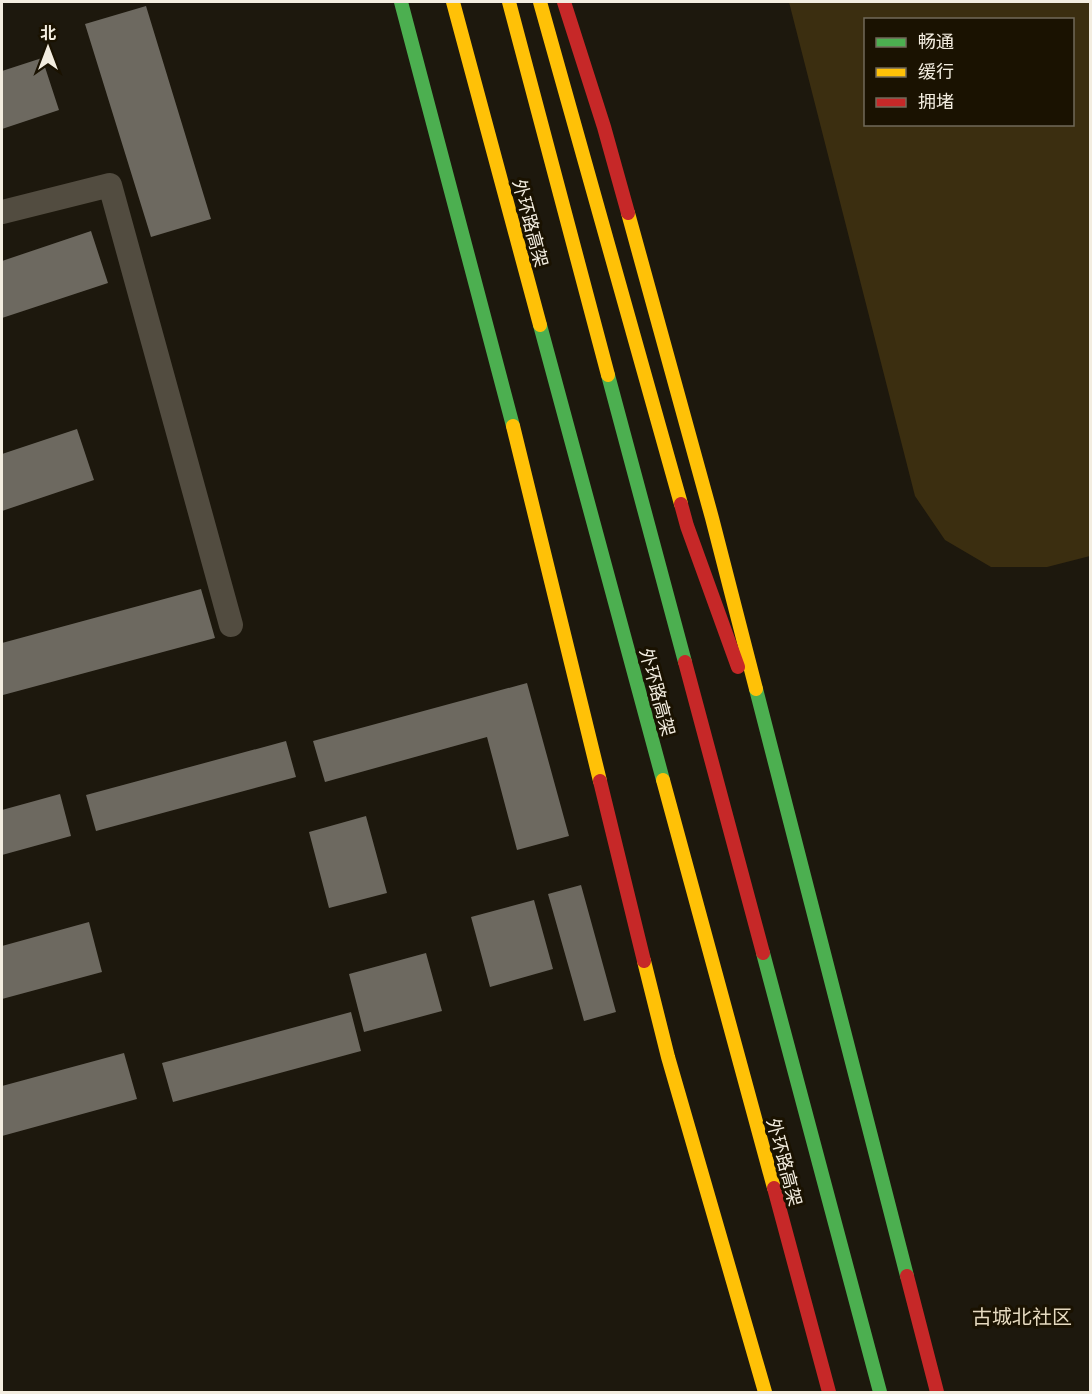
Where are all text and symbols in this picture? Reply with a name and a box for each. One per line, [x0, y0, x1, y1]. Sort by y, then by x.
north arrow [18, 18, 78, 78]
legend [864, 18, 1074, 126]
text: 北 [40, 22, 56, 44]
text: 畅通 [918, 29, 954, 53]
text: 缓行 [918, 59, 954, 83]
text: 拥堵 [918, 89, 954, 113]
street label: 外环路高架 [508, 176, 554, 270]
street label: 外环路高架 [635, 645, 681, 739]
street label: 外环路高架 [762, 1115, 808, 1209]
district label: 古城北社区 [972, 1303, 1072, 1330]

